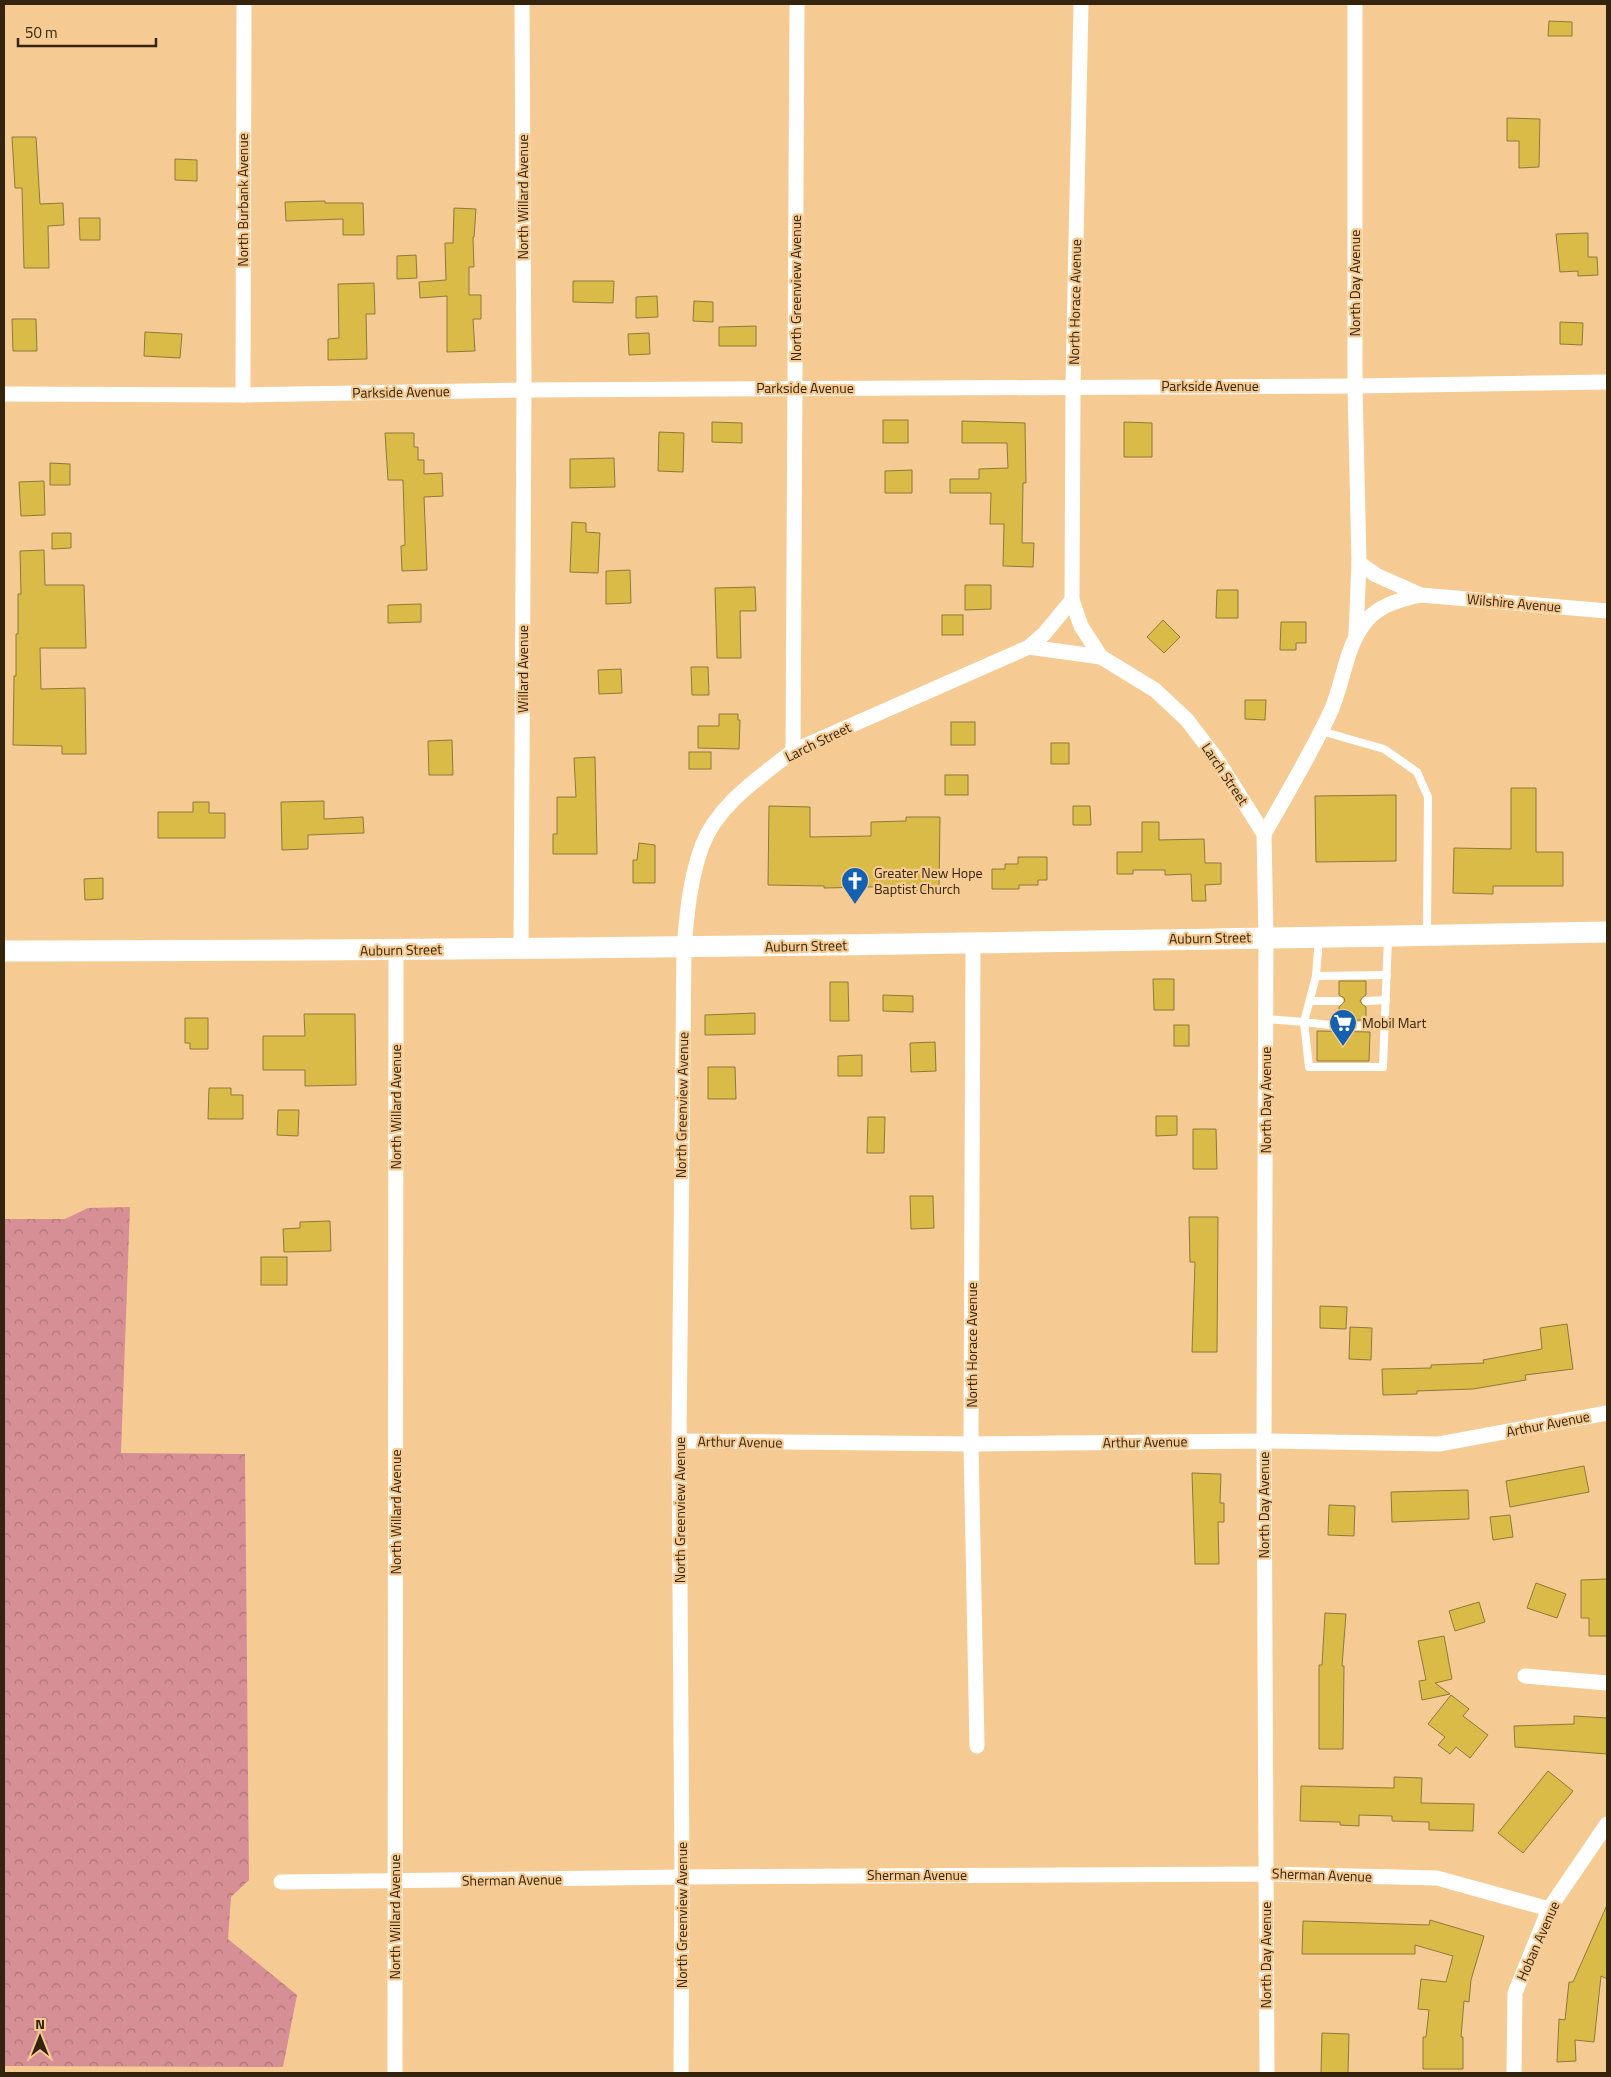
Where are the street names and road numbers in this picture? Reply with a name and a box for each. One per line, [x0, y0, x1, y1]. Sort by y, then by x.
street label: North Burbank Avenue [232, 133, 253, 267]
street label: North Willard Avenue [512, 134, 533, 260]
street label: North Greenview Avenue [785, 215, 806, 361]
street label: North Day Avenue [1344, 230, 1365, 336]
street label: North Horace Avenue [1063, 239, 1086, 365]
street label: Parkside Avenue [1161, 375, 1259, 396]
street label: Parkside Avenue [756, 377, 854, 398]
street label: Parkside Avenue [352, 380, 450, 403]
street label: Wilshire Avenue [1466, 588, 1562, 617]
street label: Willard Avenue [512, 625, 533, 713]
street label: Larch Street [781, 716, 854, 767]
street label: Larch Street [1197, 738, 1254, 809]
street label: Auburn Street [1169, 926, 1251, 949]
street label: Auburn Street [765, 934, 847, 957]
street label: Auburn Street [360, 938, 442, 961]
street label: North Greenview Avenue [670, 1032, 693, 1178]
street label: North Willard Avenue [385, 1044, 406, 1170]
street label: North Day Avenue [1255, 1047, 1276, 1153]
street label: North Horace Avenue [961, 1282, 982, 1408]
street label: Arthur Avenue [1504, 1405, 1592, 1442]
street label: Arthur Avenue [697, 1430, 783, 1453]
street label: Arthur Avenue [1102, 1430, 1188, 1453]
street label: North Greenview Avenue [669, 1437, 690, 1583]
street label: North Willard Avenue [385, 1449, 406, 1575]
street label: North Day Avenue [1253, 1452, 1274, 1558]
street label: North Greenview Avenue [671, 1842, 692, 1988]
street label: North Willard Avenue [384, 1854, 405, 1980]
street label: Sherman Avenue [1272, 1862, 1372, 1887]
street label: Sherman Avenue [867, 1864, 967, 1885]
street label: Sherman Avenue [462, 1868, 562, 1891]
street label: Hoban Avenue [1511, 1897, 1565, 1984]
street label: North Day Avenue [1255, 1902, 1276, 2008]

